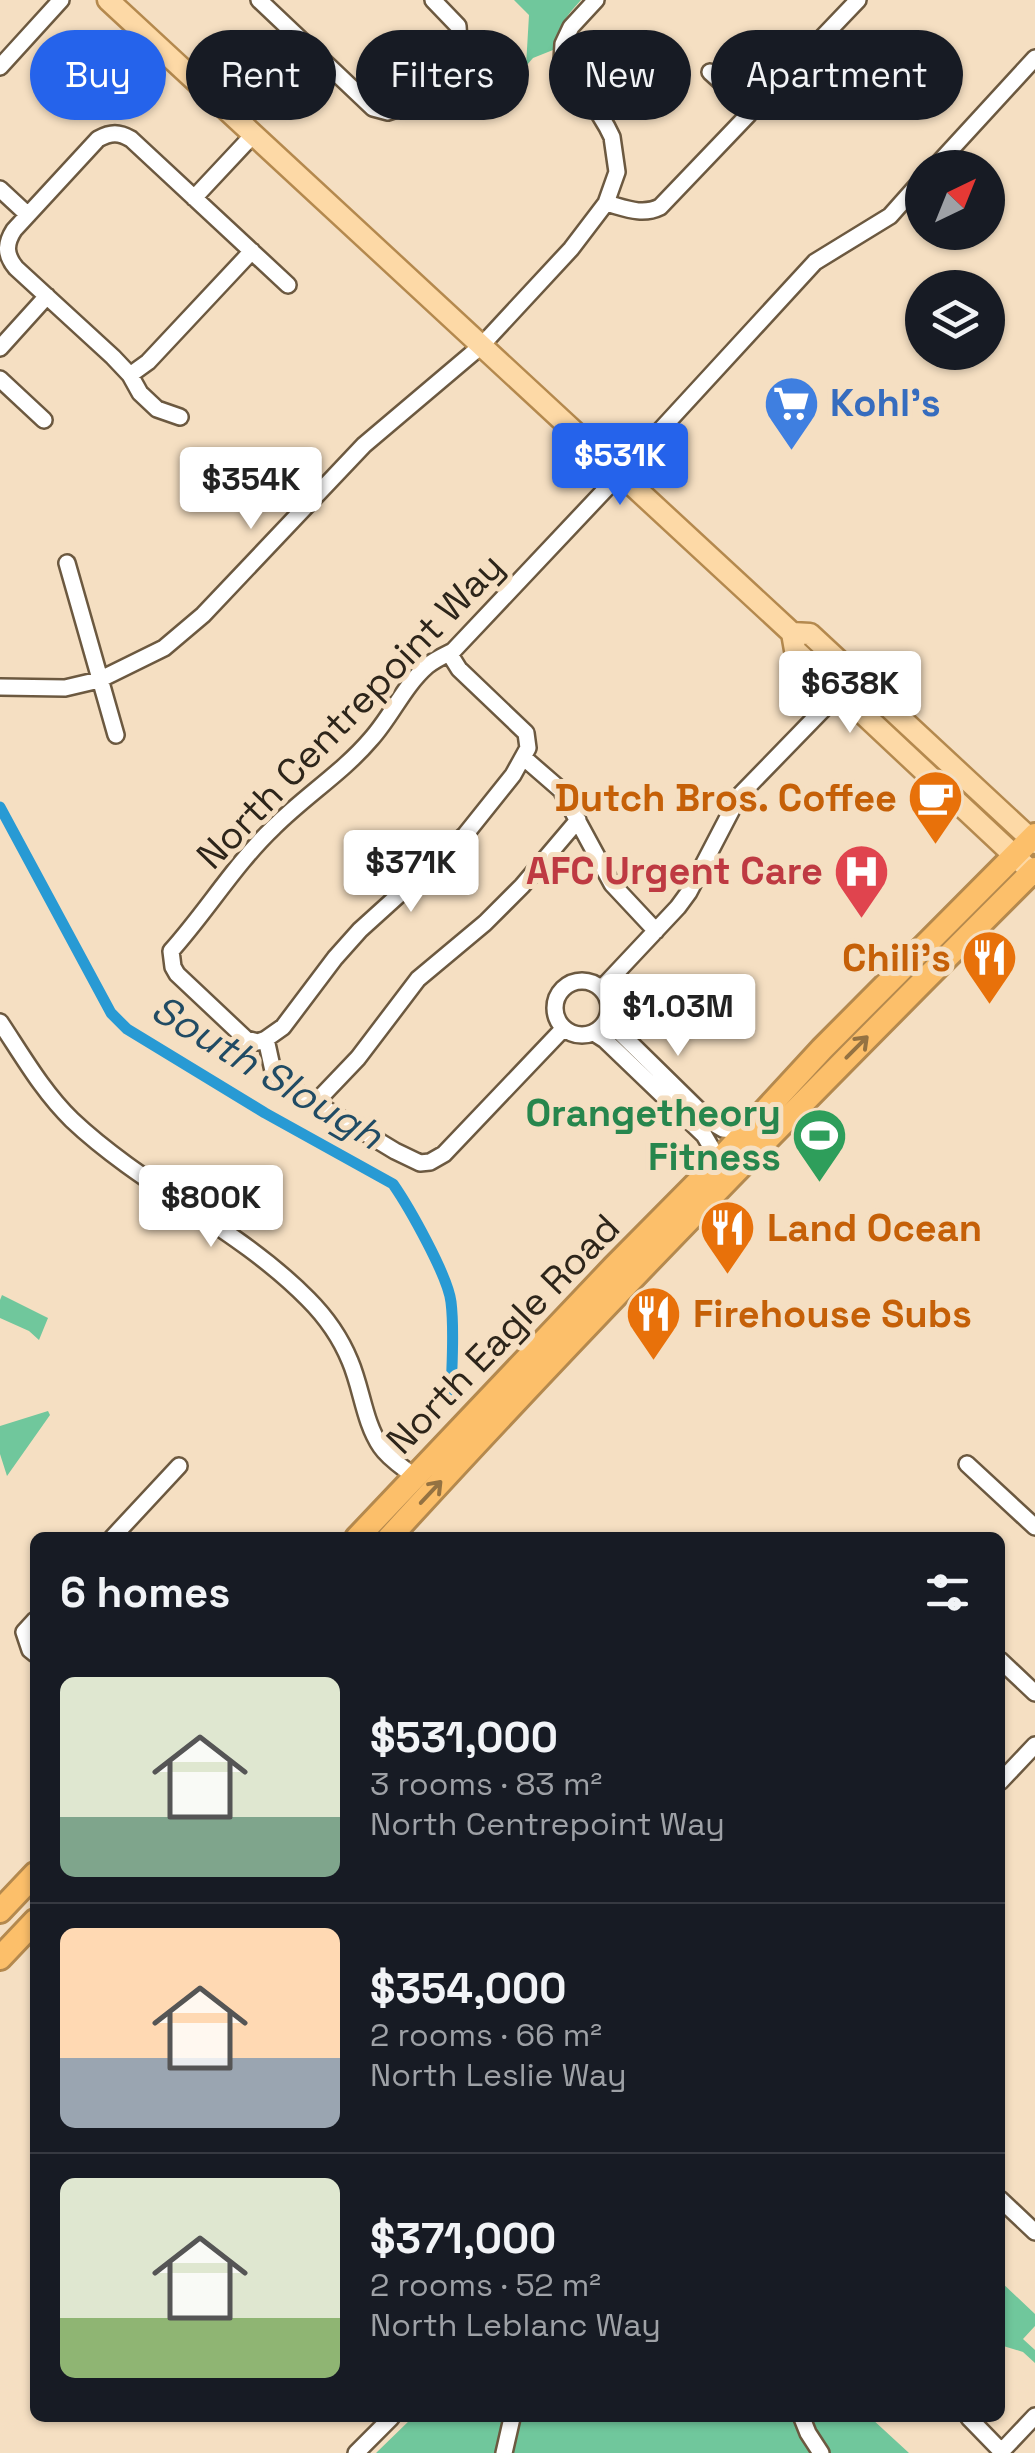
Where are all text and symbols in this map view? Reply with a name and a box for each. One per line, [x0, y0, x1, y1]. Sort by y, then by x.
chip: Buy [30, 30, 166, 120]
chip: Rent [186, 30, 336, 120]
chip: Filters [356, 30, 529, 120]
chip: New [549, 30, 691, 120]
chip: Apartment [711, 30, 963, 120]
north arrow [905, 150, 1005, 250]
map controls [905, 150, 1005, 370]
button: layers [905, 270, 1005, 370]
supermarket icon: Kohl's [761, 373, 821, 452]
place label: Kohl's [830, 379, 941, 427]
pin: $531K [550, 423, 690, 508]
text: $531K [574, 435, 666, 475]
pin: $354K [181, 447, 321, 532]
text: $354K [202, 459, 300, 499]
street label: North Centrepoint Way [186, 543, 514, 879]
pin: $638K [780, 651, 920, 736]
text: $638K [801, 663, 899, 703]
cafe icon: Dutch Bros. Coffee [906, 768, 966, 847]
place label: Dutch Bros. Coffee [554, 774, 897, 822]
pin: $371K [341, 830, 481, 915]
hospital icon: AFC Urgent Care [832, 841, 892, 920]
text: $371K [366, 842, 456, 882]
place label: AFC Urgent Care [526, 847, 823, 895]
restaurant icon: Chili's [960, 928, 1020, 1007]
place label: Chili's [842, 934, 951, 982]
pin: $1.03M [597, 974, 759, 1059]
water label: South Slough [142, 983, 393, 1162]
text: $1.03M [622, 986, 734, 1026]
one-way arrow [844, 1035, 869, 1060]
place label: Orangetheory Fitness [525, 1089, 781, 1181]
sports icon: Orangetheory Fitness [790, 1105, 850, 1184]
pin: $800K [141, 1165, 281, 1250]
text: $800K [161, 1177, 261, 1217]
restaurant icon: Land Ocean [698, 1198, 758, 1277]
street label: North Eagle Road [376, 1204, 630, 1464]
place label: Land Ocean [767, 1204, 982, 1252]
restaurant icon: Firehouse Subs [624, 1284, 684, 1363]
place label: Firehouse Subs [693, 1290, 972, 1338]
one-way arrow [419, 1480, 442, 1505]
icon: filters [920, 1565, 975, 1620]
text: 6 homes [60, 1566, 230, 1619]
text: $531,000 [370, 1711, 558, 1764]
icon: home [140, 1717, 260, 1837]
text: 3 rooms · 83 m² [370, 1764, 602, 1804]
text: North Centrepoint Way [370, 1804, 725, 1844]
text: $354,000 [370, 1962, 566, 2015]
icon: home [140, 1968, 260, 2088]
text: 2 rooms · 66 m² [370, 2015, 602, 2055]
text: North Leslie Way [370, 2055, 627, 2095]
text: $371,000 [370, 2212, 556, 2265]
icon: home [140, 2218, 260, 2338]
text: 2 rooms · 52 m² [370, 2265, 601, 2305]
text: North Leblanc Way [370, 2305, 661, 2345]

